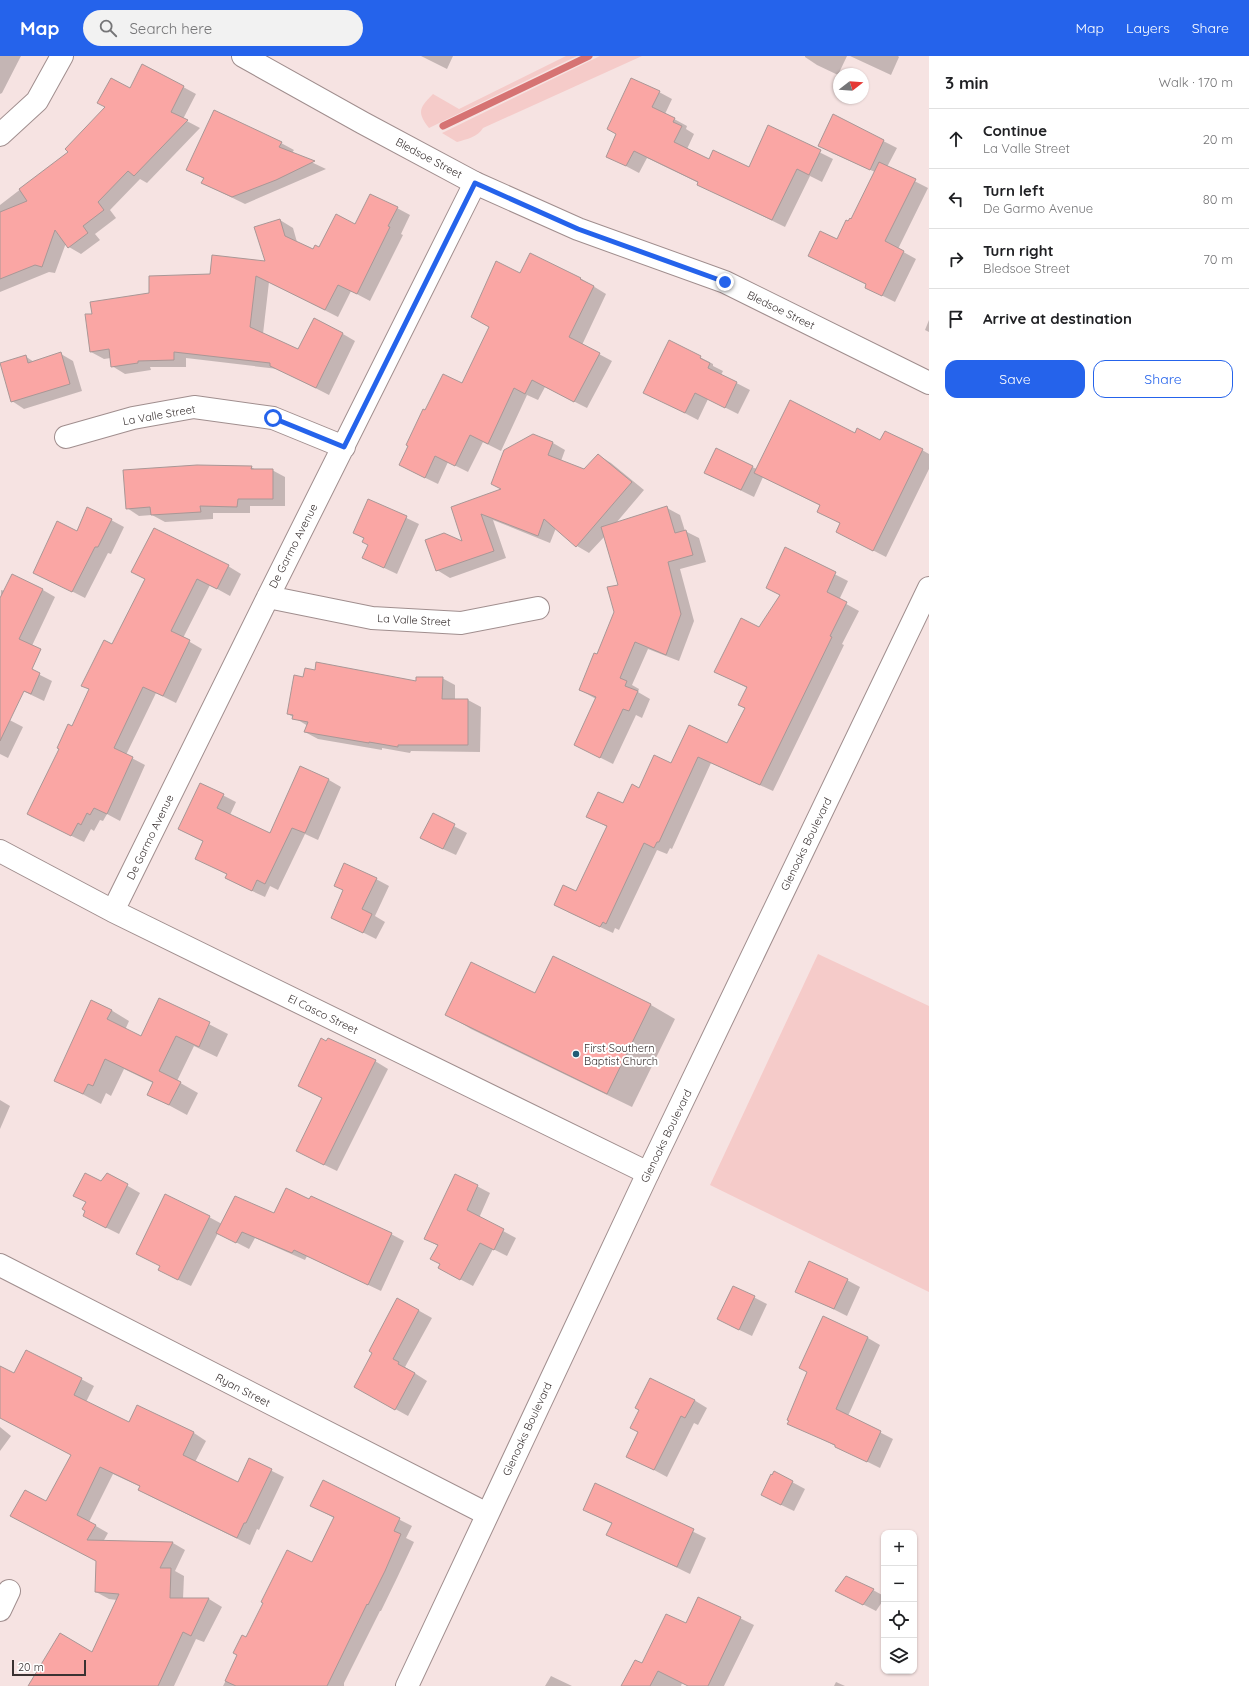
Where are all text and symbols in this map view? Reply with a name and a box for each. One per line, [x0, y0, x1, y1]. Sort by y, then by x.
search box [83, 10, 363, 46]
text: Map [20, 16, 59, 40]
icon: search [97, 17, 119, 39]
text: Search here [129, 19, 212, 38]
text: Map [1075, 19, 1104, 37]
text: Layers [1126, 19, 1170, 37]
text: Share [1192, 19, 1229, 37]
north arrow [833, 68, 869, 104]
text: 3 min [945, 72, 989, 93]
text: Walk · 170 m [1158, 74, 1233, 90]
text: Continue [983, 121, 1047, 140]
icon: ahead [945, 128, 967, 150]
text: 20 m [1203, 131, 1233, 147]
street label: Bledsoe Street [393, 135, 465, 182]
text: La Valle Street [983, 140, 1070, 156]
text: Turn left [983, 181, 1045, 200]
icon: left [945, 188, 967, 210]
text: 80 m [1203, 191, 1233, 207]
text: De Garmo Avenue [983, 200, 1093, 216]
text: Turn right [983, 241, 1054, 260]
icon: right [945, 248, 967, 270]
text: 70 m [1203, 251, 1233, 267]
text: Bledsoe Street [983, 260, 1070, 276]
route end [716, 273, 734, 291]
street label: Bledsoe Street [745, 288, 817, 333]
icon: arrive [945, 308, 967, 330]
text: Arrive at destination [983, 309, 1132, 328]
button: Save [945, 360, 1085, 398]
button: Share [1093, 360, 1233, 398]
street label: La Valle Street [122, 402, 197, 428]
route start [264, 409, 282, 427]
street label: De Garmo Avenue [266, 501, 320, 591]
street label: La Valle Street [377, 611, 451, 629]
street label: De Garmo Avenue [123, 792, 177, 882]
street label: Glenoaks Boulevard [777, 795, 835, 893]
street label: El Casco Street [286, 991, 361, 1037]
place label: First Southern Baptist Church [584, 1041, 658, 1068]
marker: First Southern Baptist Church [571, 1049, 581, 1059]
street label: Glenoaks Boulevard [637, 1087, 695, 1185]
street label: Ryan Street [213, 1370, 273, 1410]
street label: Glenoaks Boulevard [499, 1380, 555, 1478]
map controls [881, 1530, 917, 1674]
button: + [881, 1530, 917, 1566]
button: − [881, 1566, 917, 1602]
button: locate [881, 1602, 917, 1638]
button: layers [881, 1638, 917, 1674]
scale bar [12, 1658, 86, 1677]
text: 20 m [18, 1660, 44, 1674]

